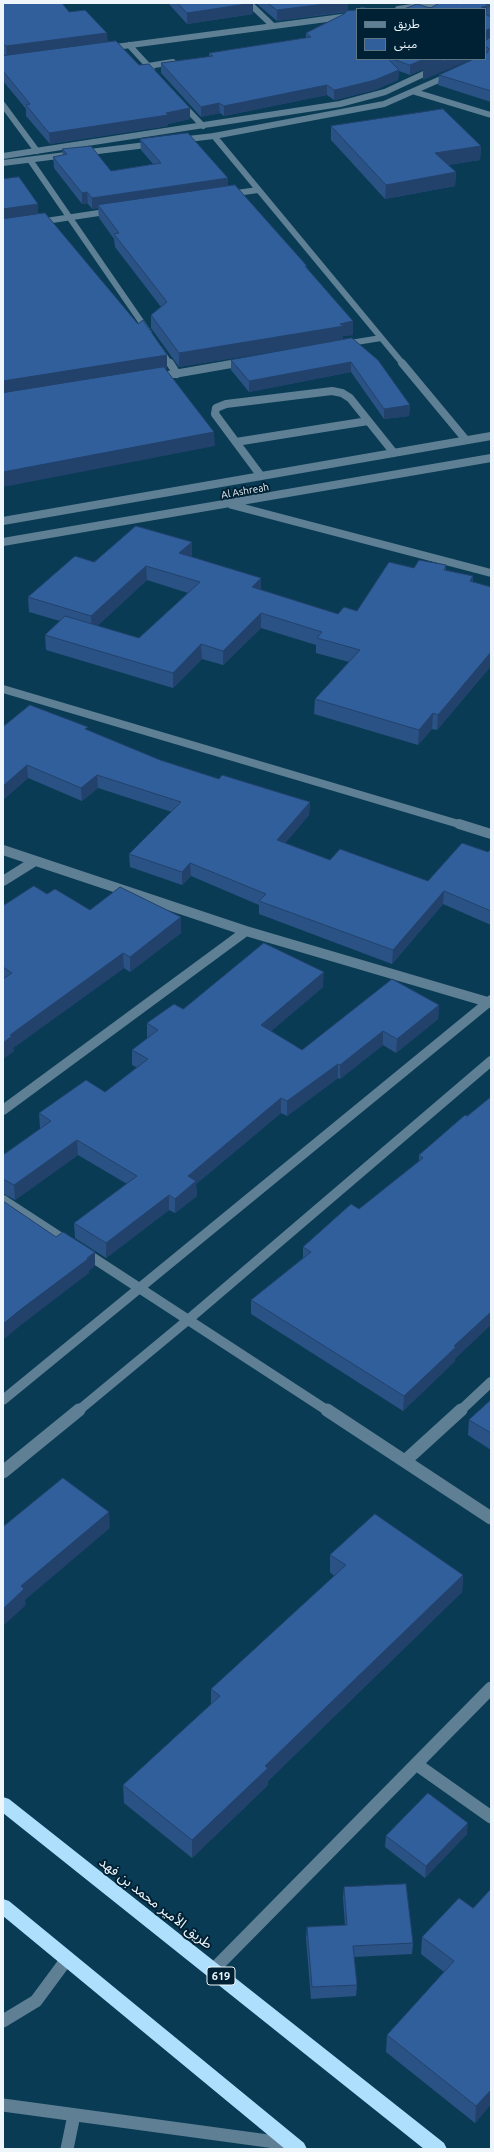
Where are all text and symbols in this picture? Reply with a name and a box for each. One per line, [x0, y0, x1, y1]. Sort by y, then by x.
legend [356, 8, 486, 60]
text: طريق [394, 17, 420, 30]
text: مبنى [394, 37, 417, 50]
street label: Al Ashreah [220, 481, 270, 501]
street label: طريق الأمير محمد بن فهد [96, 1854, 216, 1952]
road number: 619 [207, 1967, 235, 1985]

